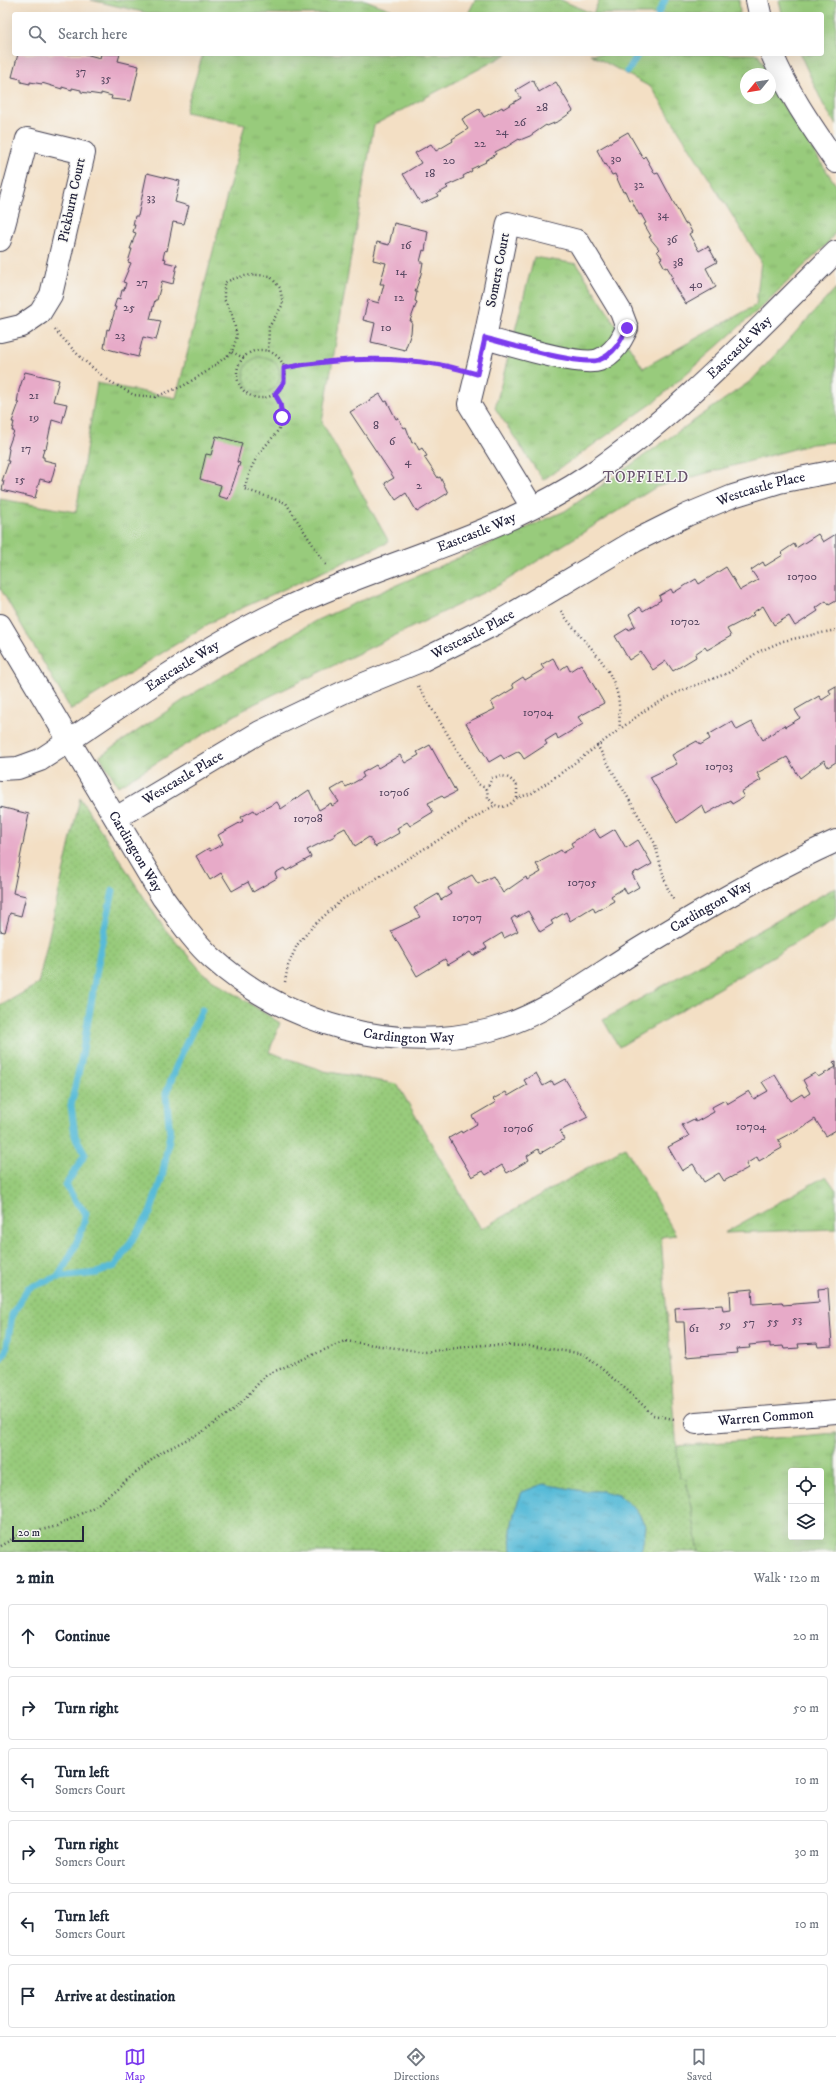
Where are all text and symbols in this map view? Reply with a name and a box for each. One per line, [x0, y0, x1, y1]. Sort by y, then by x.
search box [12, 12, 824, 56]
icon: search [26, 23, 48, 45]
text: Search here [58, 25, 127, 44]
house number: 37 [76, 64, 86, 79]
north arrow [740, 68, 776, 104]
house number: 35 [101, 71, 111, 86]
house number: 28 [536, 100, 548, 115]
house number: 26 [514, 115, 527, 130]
house number: 24 [496, 124, 509, 139]
house number: 22 [474, 136, 486, 151]
house number: 30 [611, 151, 621, 166]
house number: 20 [443, 153, 455, 168]
street label: Pickburn Court [54, 156, 90, 244]
house number: 18 [425, 166, 435, 181]
house number: 32 [634, 177, 644, 192]
house number: 33 [147, 190, 155, 205]
house number: 34 [657, 207, 670, 222]
street label: Somers Court [482, 231, 514, 309]
house number: 36 [667, 232, 678, 247]
house number: 16 [401, 238, 412, 253]
house number: 38 [673, 255, 683, 270]
house number: 14 [395, 264, 408, 279]
house number: 27 [136, 275, 148, 290]
house number: 40 [689, 277, 703, 292]
house number: 12 [394, 290, 404, 305]
house number: 25 [123, 300, 135, 315]
street label: Eastcastle Way [703, 312, 776, 383]
route end [618, 319, 636, 337]
house number: 10 [381, 320, 391, 335]
house number: 23 [115, 328, 125, 343]
house number: 21 [29, 388, 39, 403]
route start [273, 408, 291, 426]
house number: 19 [29, 410, 39, 425]
house number: 8 [373, 418, 379, 433]
house number: 6 [389, 434, 396, 449]
house number: 17 [21, 441, 31, 456]
house number: 4 [405, 454, 413, 469]
district label: TOPFIELD [603, 468, 689, 487]
street label: Westcastle Place [713, 468, 807, 511]
house number: 15 [15, 472, 25, 487]
house number: 2 [416, 478, 422, 493]
street label: Eastcastle Way [435, 508, 519, 557]
house number: 10700 [787, 569, 817, 584]
street label: Westcastle Place [427, 605, 518, 664]
house number: 10702 [670, 614, 700, 629]
street label: Eastcastle Way [142, 636, 223, 696]
house number: 10704 [523, 705, 554, 720]
street label: Westcastle Place [138, 747, 227, 810]
house number: 10703 [705, 759, 733, 774]
house number: 10706 [379, 785, 410, 800]
street label: Cardington Way [104, 808, 167, 896]
house number: 10708 [293, 811, 323, 826]
house number: 10705 [567, 875, 597, 890]
street label: Cardington Way [667, 876, 755, 937]
house number: 10707 [452, 910, 482, 925]
street label: Cardington Way [362, 1024, 455, 1048]
house number: 10704 [736, 1119, 767, 1134]
house number: 10706 [503, 1121, 534, 1136]
house number: 53 [792, 1312, 802, 1327]
house number: 55 [767, 1314, 779, 1329]
house number: 57 [743, 1315, 755, 1330]
house number: 59 [719, 1317, 731, 1332]
house number: 61 [689, 1321, 699, 1336]
street label: Warren Common [716, 1405, 815, 1430]
map controls [788, 1468, 824, 1540]
button: locate [788, 1468, 824, 1504]
button: layers [788, 1504, 824, 1540]
scale bar [12, 1524, 84, 1543]
text: 20 m [18, 1526, 40, 1540]
text: 2 min [16, 1567, 54, 1589]
text: Walk · 120 m [754, 1570, 820, 1586]
icon: ahead [17, 1625, 39, 1647]
text: Continue [55, 1627, 110, 1646]
text: 20 m [793, 1628, 819, 1644]
icon: right [17, 1697, 39, 1719]
text: Turn right [55, 1699, 118, 1718]
text: 50 m [793, 1700, 819, 1716]
text: Turn left [55, 1763, 109, 1782]
icon: left [17, 1769, 39, 1791]
text: 10 m [795, 1772, 819, 1788]
text: Somers Court [55, 1782, 125, 1798]
text: Turn right [55, 1835, 118, 1854]
icon: right [17, 1841, 39, 1863]
text: 30 m [795, 1844, 819, 1860]
text: Somers Court [55, 1854, 125, 1870]
text: Turn left [55, 1907, 109, 1926]
icon: left [17, 1913, 39, 1935]
text: 10 m [795, 1916, 819, 1932]
text: Somers Court [55, 1926, 125, 1942]
icon: arrive [17, 1985, 39, 2007]
text: Arrive at destination [55, 1987, 175, 2006]
tab: Map [124, 2046, 146, 2084]
tab: Directions [394, 2046, 439, 2084]
tab: Saved [687, 2046, 712, 2084]

